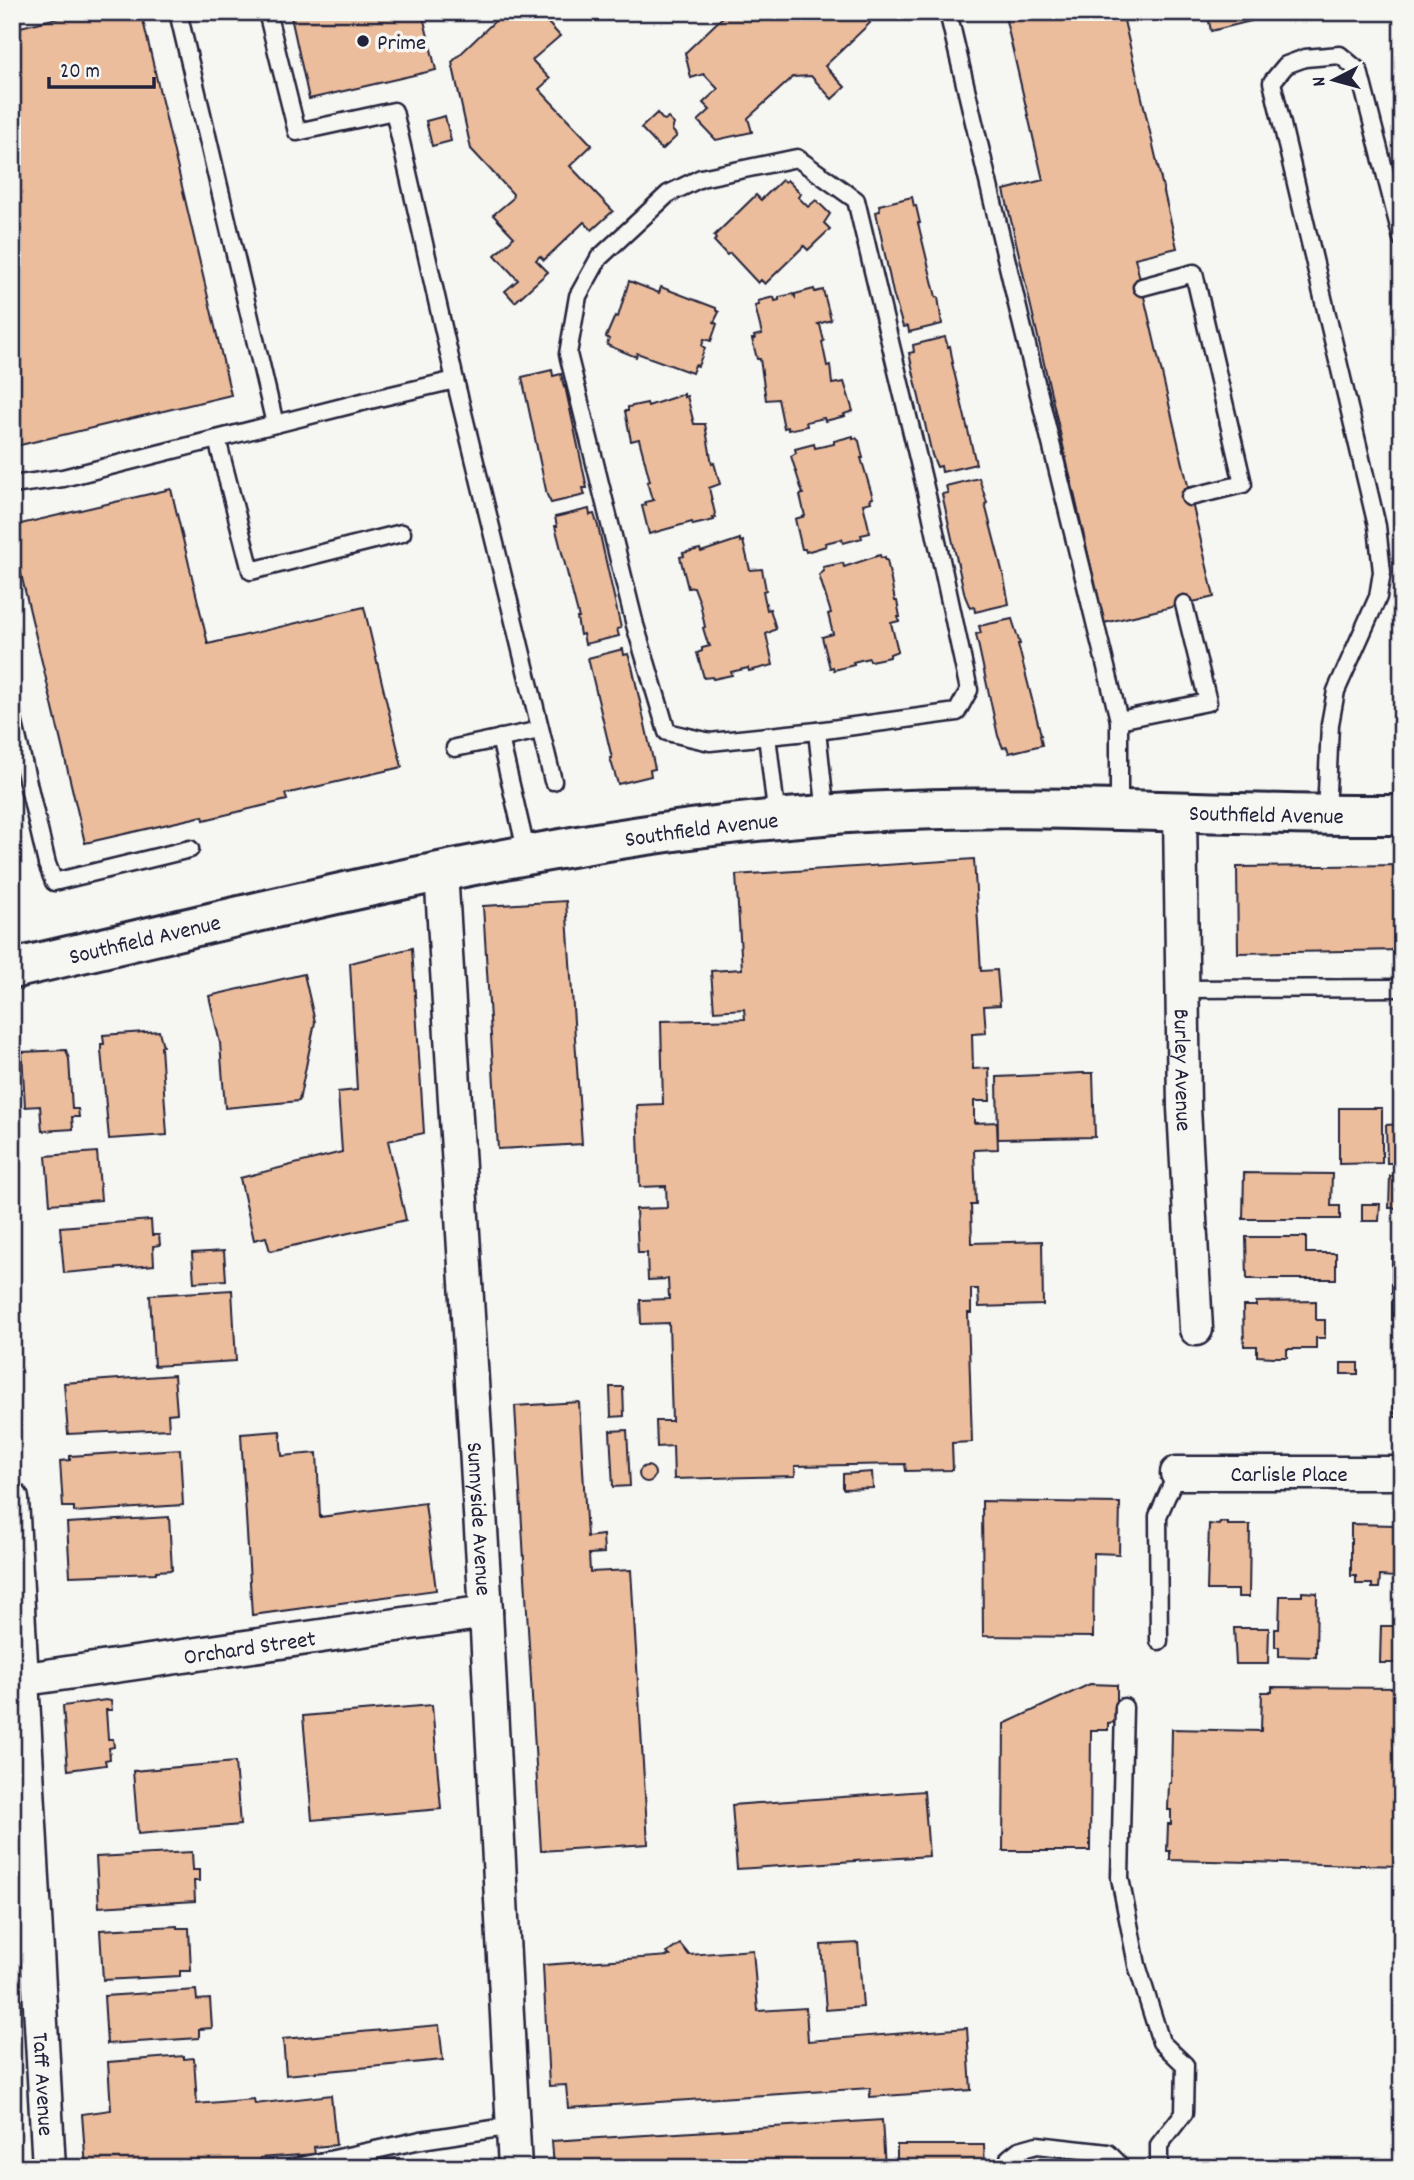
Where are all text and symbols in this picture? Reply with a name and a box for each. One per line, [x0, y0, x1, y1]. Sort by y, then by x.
place label: Prime [377, 28, 426, 61]
marker: Prime [355, 33, 371, 49]
scale bar [49, 46, 154, 90]
north arrow [1298, 46, 1368, 116]
text: 20 m [60, 58, 100, 88]
text: N [1307, 75, 1334, 87]
street label: Southfield Avenue [1189, 799, 1344, 835]
street label: Southfield Avenue [623, 806, 780, 858]
street label: Southfield Avenue [66, 908, 224, 975]
street label: Burley Avenue [1163, 1009, 1198, 1132]
street label: Sunnyside Avenue [456, 1441, 498, 1597]
street label: Carlisle Place [1230, 1460, 1348, 1493]
street label: Orchard Street [182, 1624, 318, 1676]
street label: Taff Avenue [22, 2032, 60, 2137]

